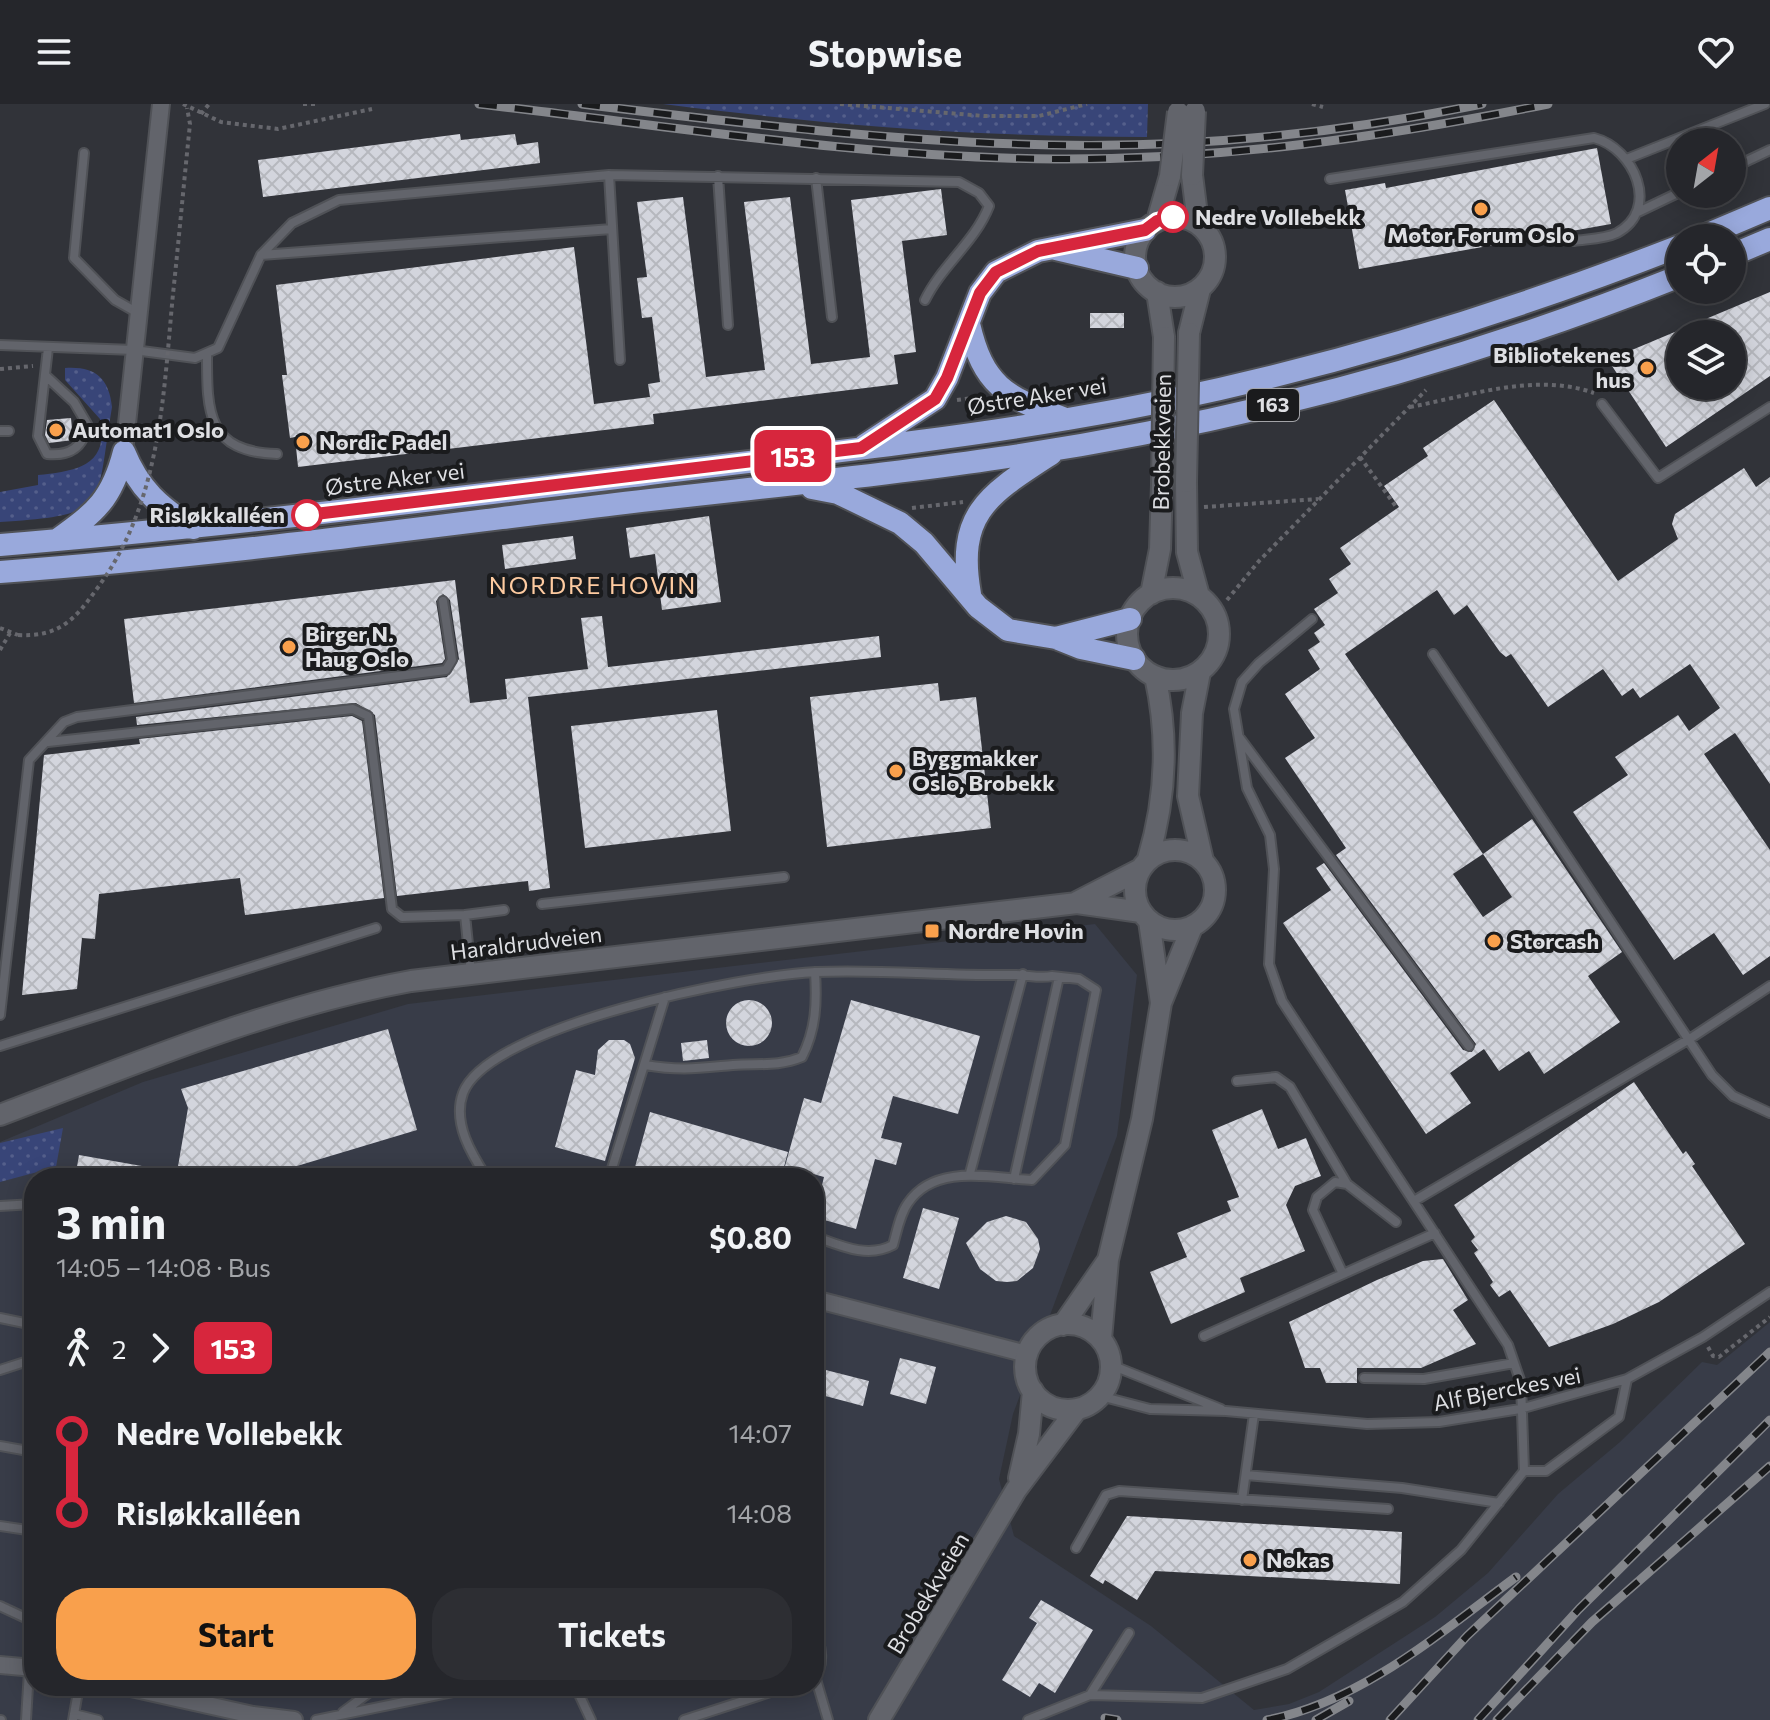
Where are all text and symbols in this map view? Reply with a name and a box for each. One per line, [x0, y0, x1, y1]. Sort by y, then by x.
icon: menu [32, 30, 76, 74]
text: Stopwise [808, 30, 962, 74]
icon: heart [1694, 30, 1738, 74]
north arrow [1666, 128, 1746, 208]
map controls [1666, 128, 1746, 400]
marker: Motor Forum Oslo [1472, 200, 1490, 218]
marker: Nedre Vollebekk [1158, 202, 1188, 232]
place label: Nedre Vollebekk [1195, 203, 1362, 230]
place label: Motor Forum Oslo [1387, 221, 1575, 248]
button: locate [1666, 224, 1746, 304]
button: layers [1666, 320, 1746, 400]
place label: Bibliotekenes hus [1493, 341, 1631, 393]
marker: Bibliotekenes hus [1638, 359, 1656, 377]
street label: Østre Aker vei [965, 371, 1108, 420]
street label: Brobekkveien [1147, 373, 1176, 511]
road number: 163 [1247, 389, 1299, 421]
place label: Automat1 Oslo [72, 416, 224, 443]
marker: Automat1 Oslo [47, 421, 65, 439]
place label: Nordic Padel [319, 428, 448, 455]
line badge: 153 [747, 430, 839, 482]
marker: Nordic Padel [294, 433, 312, 451]
text: 153 [770, 439, 816, 473]
street label: Østre Aker vei [324, 457, 466, 500]
marker: Risløkkalléen [292, 500, 322, 530]
place label: Risløkkalléen [150, 501, 285, 528]
district label: NORDRE HOVIN [489, 570, 697, 599]
place label: Birger N. Haug Oslo [305, 620, 409, 672]
marker: Birger N. Haug Oslo [280, 638, 298, 656]
place label: Byggmakker Oslo, Brobekk [912, 744, 1055, 796]
marker: Byggmakker Oslo, Brobekk [887, 762, 905, 780]
place label: Nordre Hovin [948, 917, 1084, 944]
street label: Haraldrudveien [449, 920, 603, 965]
marker: Nordre Hovin [923, 922, 941, 940]
place label: Storcash [1510, 927, 1599, 954]
marker: Storcash [1485, 932, 1503, 950]
text: 3 min [56, 1194, 166, 1248]
text: $0.80 [709, 1218, 792, 1255]
text: 14:05 – 14:08 · Bus [56, 1251, 271, 1282]
icon: walk [56, 1326, 100, 1370]
icon: forward [138, 1326, 182, 1370]
text: 153 [210, 1331, 256, 1365]
text: 2 [112, 1333, 126, 1364]
street label: Alf Bjerckes vei [1431, 1361, 1583, 1416]
text: Nedre Vollebekk [116, 1414, 343, 1451]
text: 14:07 [729, 1417, 792, 1448]
text: Risløkkalléen [116, 1494, 301, 1531]
text: 14:08 [726, 1497, 792, 1528]
street label: Brobekkveien [881, 1527, 974, 1658]
place label: Nokas [1266, 1546, 1330, 1573]
marker: Nokas [1241, 1551, 1259, 1569]
button: Start [56, 1588, 416, 1680]
button: Tickets [432, 1588, 792, 1680]

